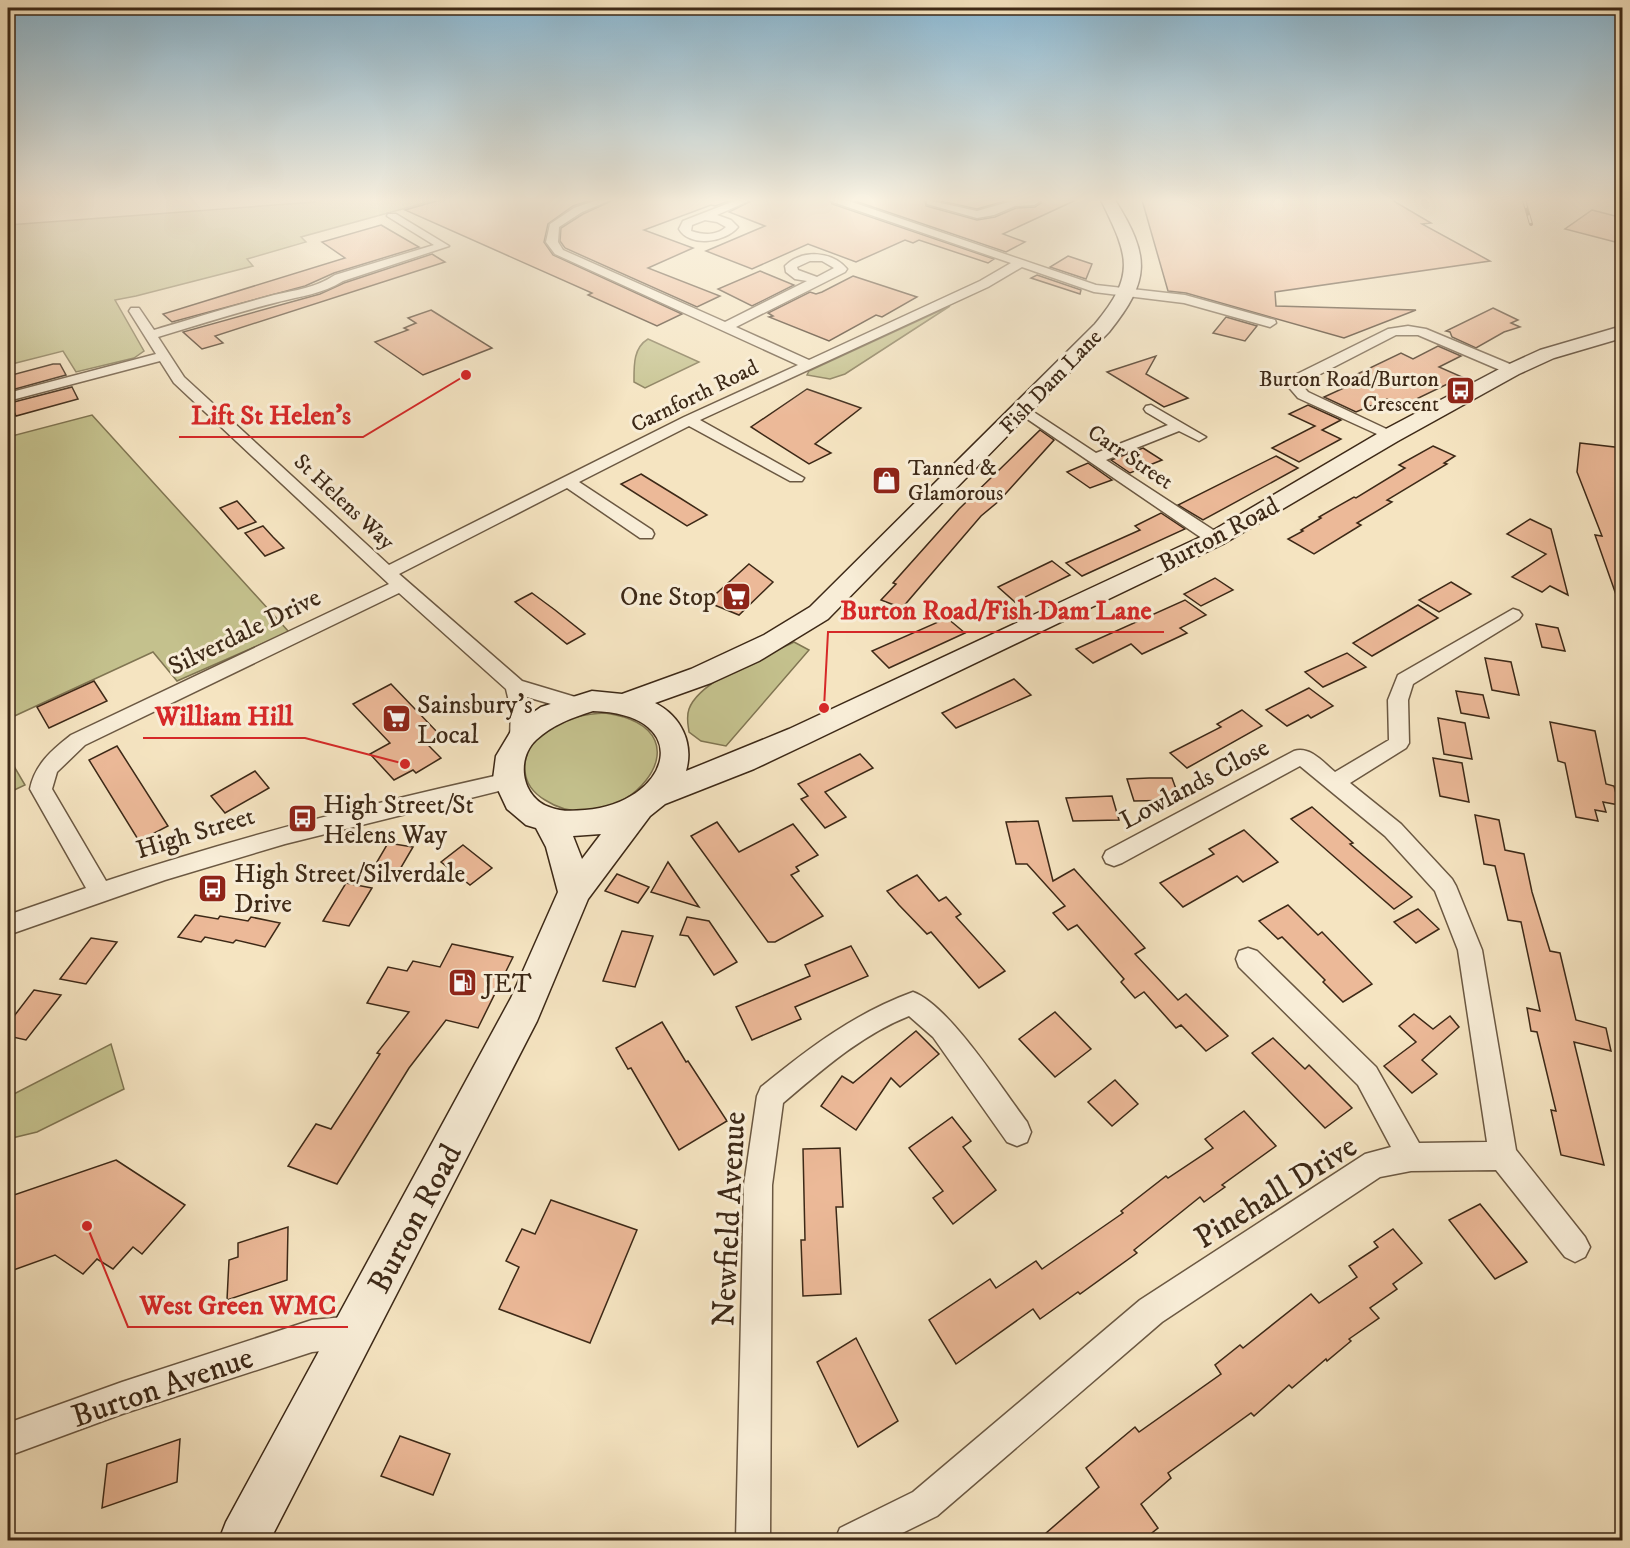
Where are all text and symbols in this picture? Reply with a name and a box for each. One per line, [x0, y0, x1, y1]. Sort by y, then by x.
street label: Fish Dam Lane [994, 324, 1108, 440]
street label: Carnforth Road [627, 354, 763, 439]
place label: Burton Road/Burton Crescent [1259, 366, 1440, 418]
bus stop icon: Burton Road/Burton Crescent [1444, 375, 1476, 407]
callout: Lift St Helen's [179, 392, 363, 437]
text: Lift St Helen's [191, 399, 351, 433]
street label: Carr Street [1082, 419, 1178, 496]
street label: St Helens Way [288, 448, 400, 556]
place label: Tanned & Glamorous [908, 455, 1003, 507]
shop icon: Tanned & Glamorous [871, 464, 903, 496]
street label: Burton Road [1152, 490, 1285, 581]
supermarket icon: One Stop [721, 580, 753, 612]
street label: Silverdale Drive [163, 581, 326, 683]
place label: One Stop [620, 581, 716, 614]
callout: Burton Road/Fish Dam Lane [828, 587, 1164, 632]
text: Burton Road/Fish Dam Lane [840, 594, 1152, 628]
place label: Sainsbury's Local [417, 689, 533, 752]
callout: William Hill [143, 693, 305, 738]
text: William Hill [154, 700, 294, 734]
supermarket icon: Sainsbury's Local [380, 703, 412, 735]
street label: Lowlands Close [1114, 731, 1275, 837]
place label: High Street/St Helens Way [323, 789, 474, 852]
street label: High Street [132, 800, 259, 867]
bus stop icon: High Street/St Helens Way [286, 803, 318, 835]
place label: High Street/Silverdale Drive [234, 858, 465, 921]
bus stop icon: High Street/Silverdale Drive [197, 872, 229, 904]
fuel station icon: JET [446, 967, 478, 999]
place label: JET [481, 968, 532, 1001]
street label: Newfield Avenue [704, 1111, 756, 1328]
street label: Pinehall Drive [1187, 1127, 1365, 1259]
street label: Burton Road [360, 1137, 472, 1300]
callout: West Green WMC [128, 1282, 348, 1327]
text: West Green WMC [139, 1289, 336, 1323]
street label: Burton Avenue [67, 1338, 259, 1438]

